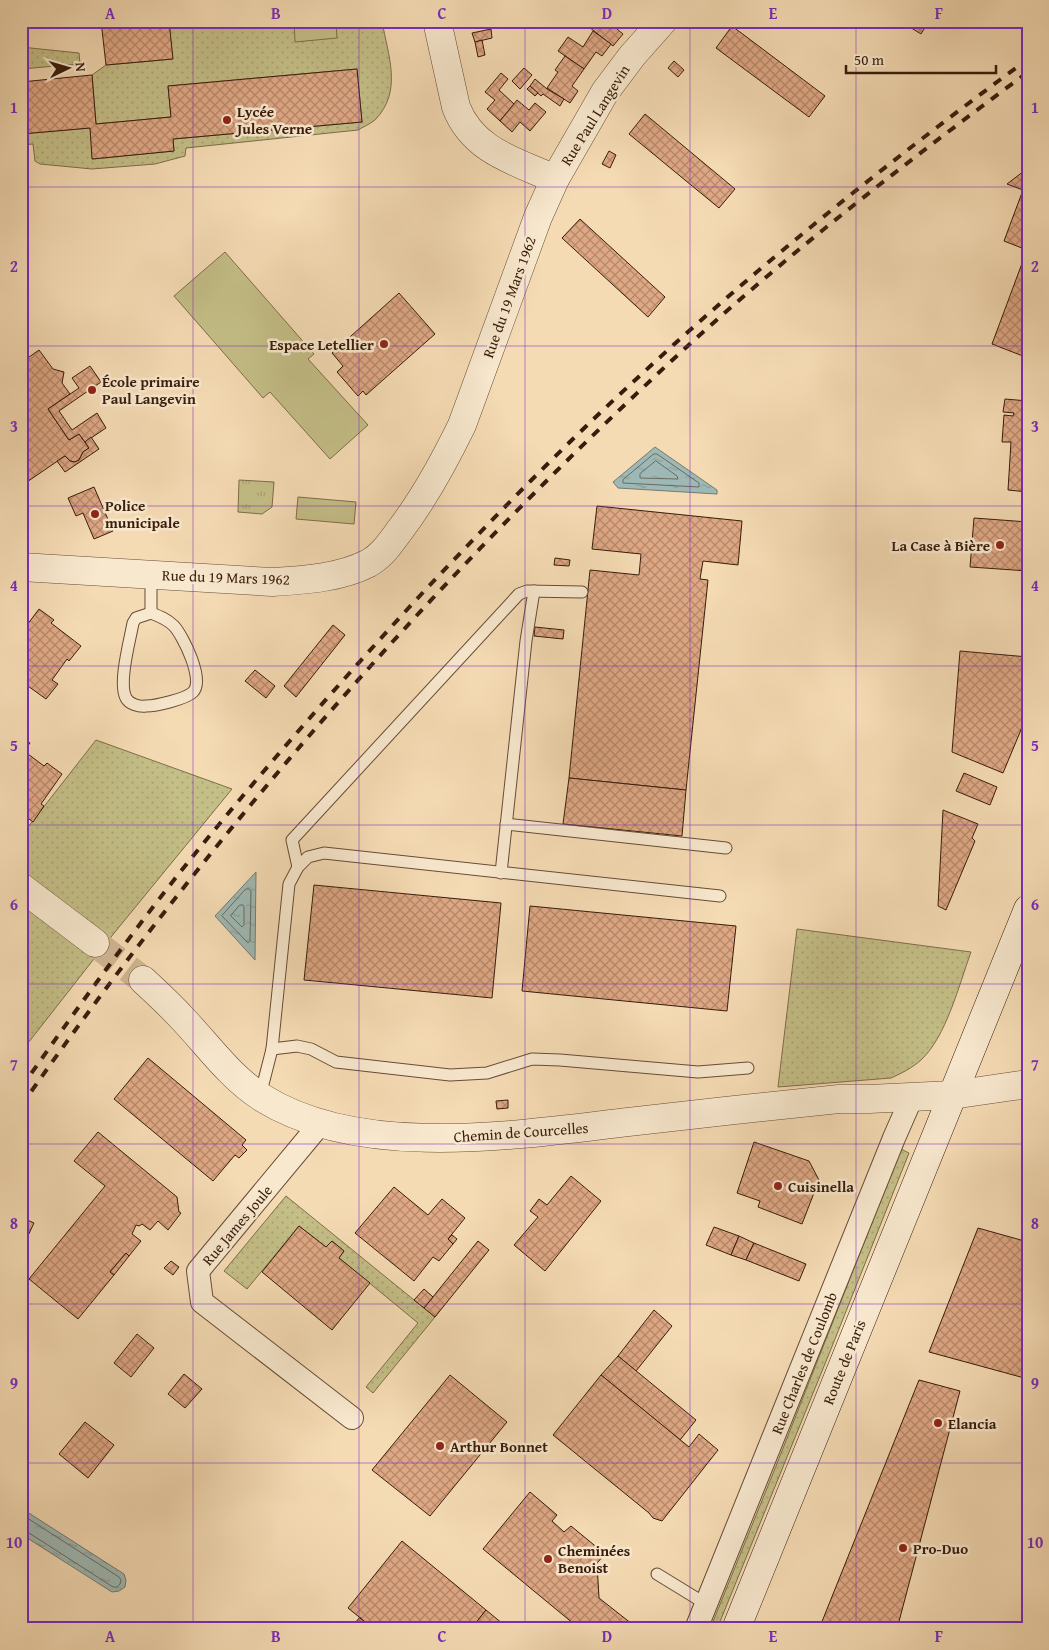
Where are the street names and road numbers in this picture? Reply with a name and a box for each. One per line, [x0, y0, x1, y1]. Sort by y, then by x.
street label: Rue Paul Langevin [556, 60, 635, 169]
street label: Rue du 19 Mars 1962 [477, 233, 541, 361]
street label: Rue du 19 Mars 1962 [162, 564, 290, 590]
street label: Chemin de Courcelles [453, 1117, 589, 1147]
street label: Rue James Joule [197, 1180, 277, 1270]
street label: Rue Charles de Coulomb [766, 1289, 842, 1437]
street label: Route de Paris [817, 1316, 871, 1408]

